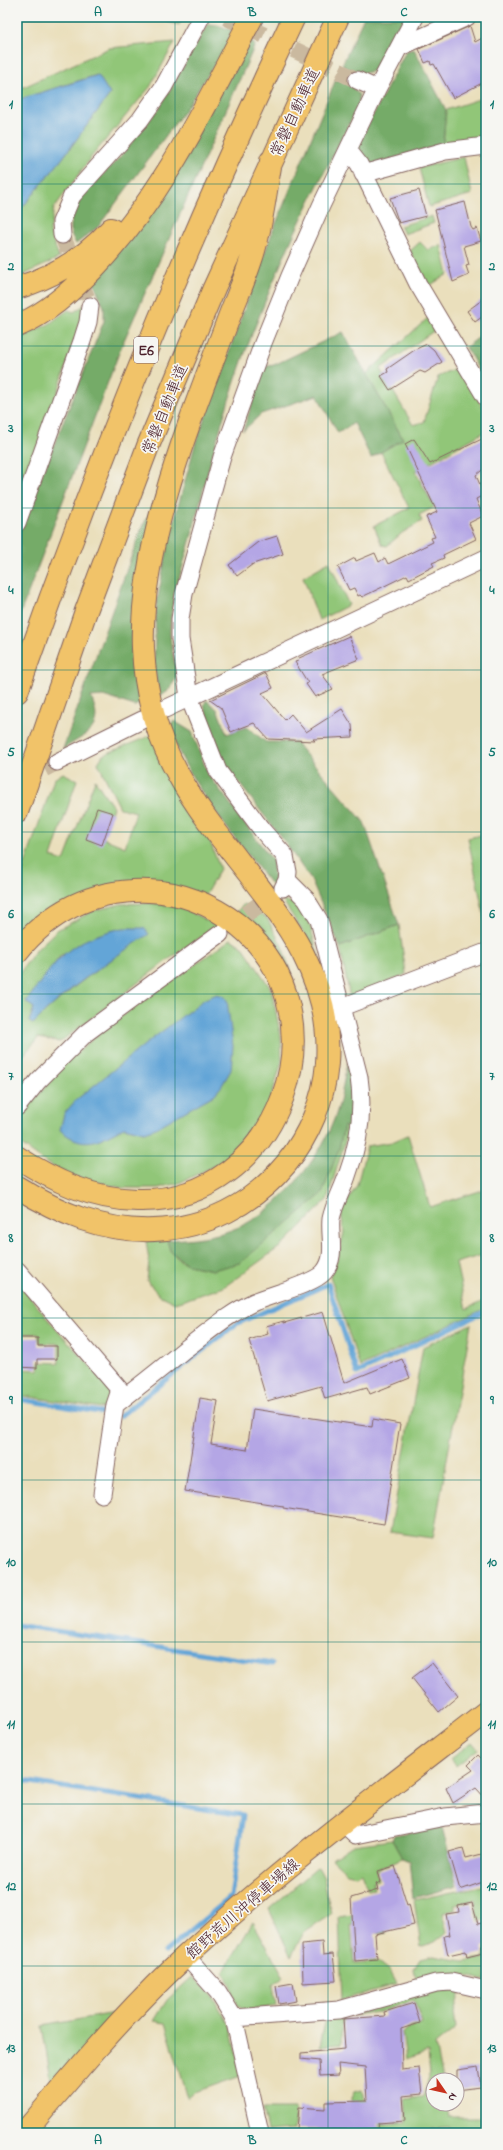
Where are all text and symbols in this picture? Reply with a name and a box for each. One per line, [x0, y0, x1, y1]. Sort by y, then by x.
text: A [94, 3, 102, 22]
text: B [247, 3, 257, 22]
text: C [400, 3, 408, 22]
street label: 常磐自動車道 [265, 64, 327, 161]
text: 1 [9, 95, 14, 114]
text: 1 [490, 95, 495, 114]
text: 2 [7, 257, 15, 276]
text: 2 [488, 257, 496, 276]
road number: E6 [134, 337, 158, 363]
street label: 常磐自動車道 [137, 361, 195, 459]
text: 3 [7, 419, 14, 438]
text: 3 [488, 419, 495, 438]
text: 4 [7, 581, 14, 600]
text: 4 [488, 581, 495, 600]
text: 5 [7, 743, 15, 762]
text: 5 [488, 743, 496, 762]
text: 6 [7, 905, 14, 924]
text: 6 [488, 905, 495, 924]
text: 7 [8, 1067, 14, 1086]
text: 7 [489, 1067, 495, 1086]
text: 8 [8, 1229, 14, 1248]
text: 8 [489, 1229, 495, 1248]
text: 9 [8, 1391, 14, 1410]
text: 9 [489, 1391, 495, 1410]
text: 10 [6, 1553, 16, 1572]
text: 10 [487, 1553, 497, 1572]
text: 11 [7, 1715, 16, 1734]
text: 11 [488, 1715, 497, 1734]
street label: 館野荒川沖停車場線 [181, 1853, 306, 1966]
text: 12 [6, 1877, 17, 1896]
text: 12 [487, 1877, 498, 1896]
text: 13 [6, 2039, 16, 2058]
text: 13 [487, 2039, 497, 2058]
north arrow [425, 2072, 465, 2112]
text: N [444, 2089, 461, 2105]
text: A [94, 2131, 102, 2150]
text: B [247, 2131, 257, 2150]
text: C [400, 2131, 408, 2150]

